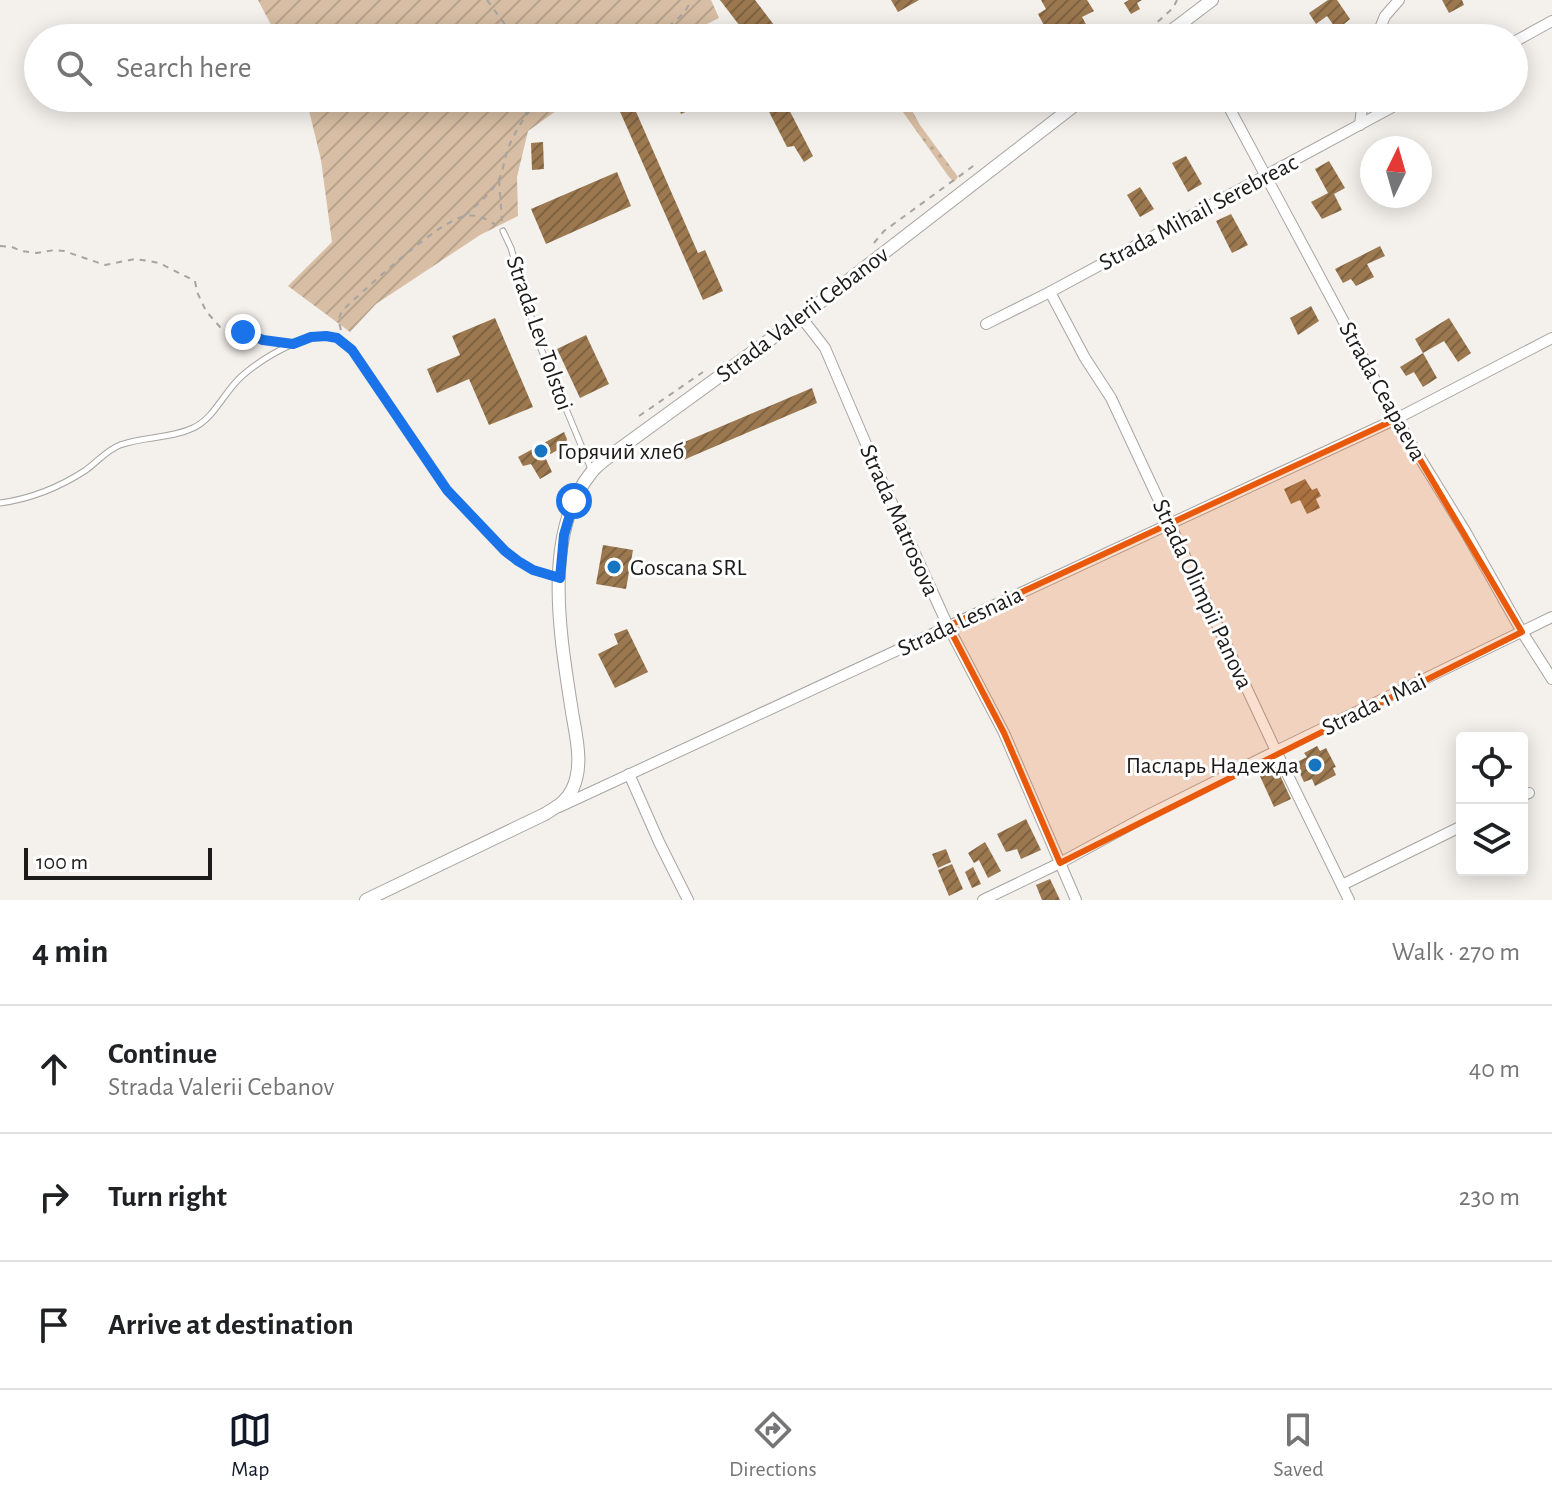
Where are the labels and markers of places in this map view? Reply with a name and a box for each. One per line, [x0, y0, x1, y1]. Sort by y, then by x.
place label: Горячий хлеб [557, 440, 684, 464]
marker: Горячий хлеб [532, 442, 550, 460]
place label: Goscana SRL [630, 556, 747, 580]
marker: Goscana SRL [605, 558, 623, 576]
place label: Пасларь Надежда [1125, 754, 1299, 778]
marker: Пасларь Надежда [1306, 756, 1324, 774]

